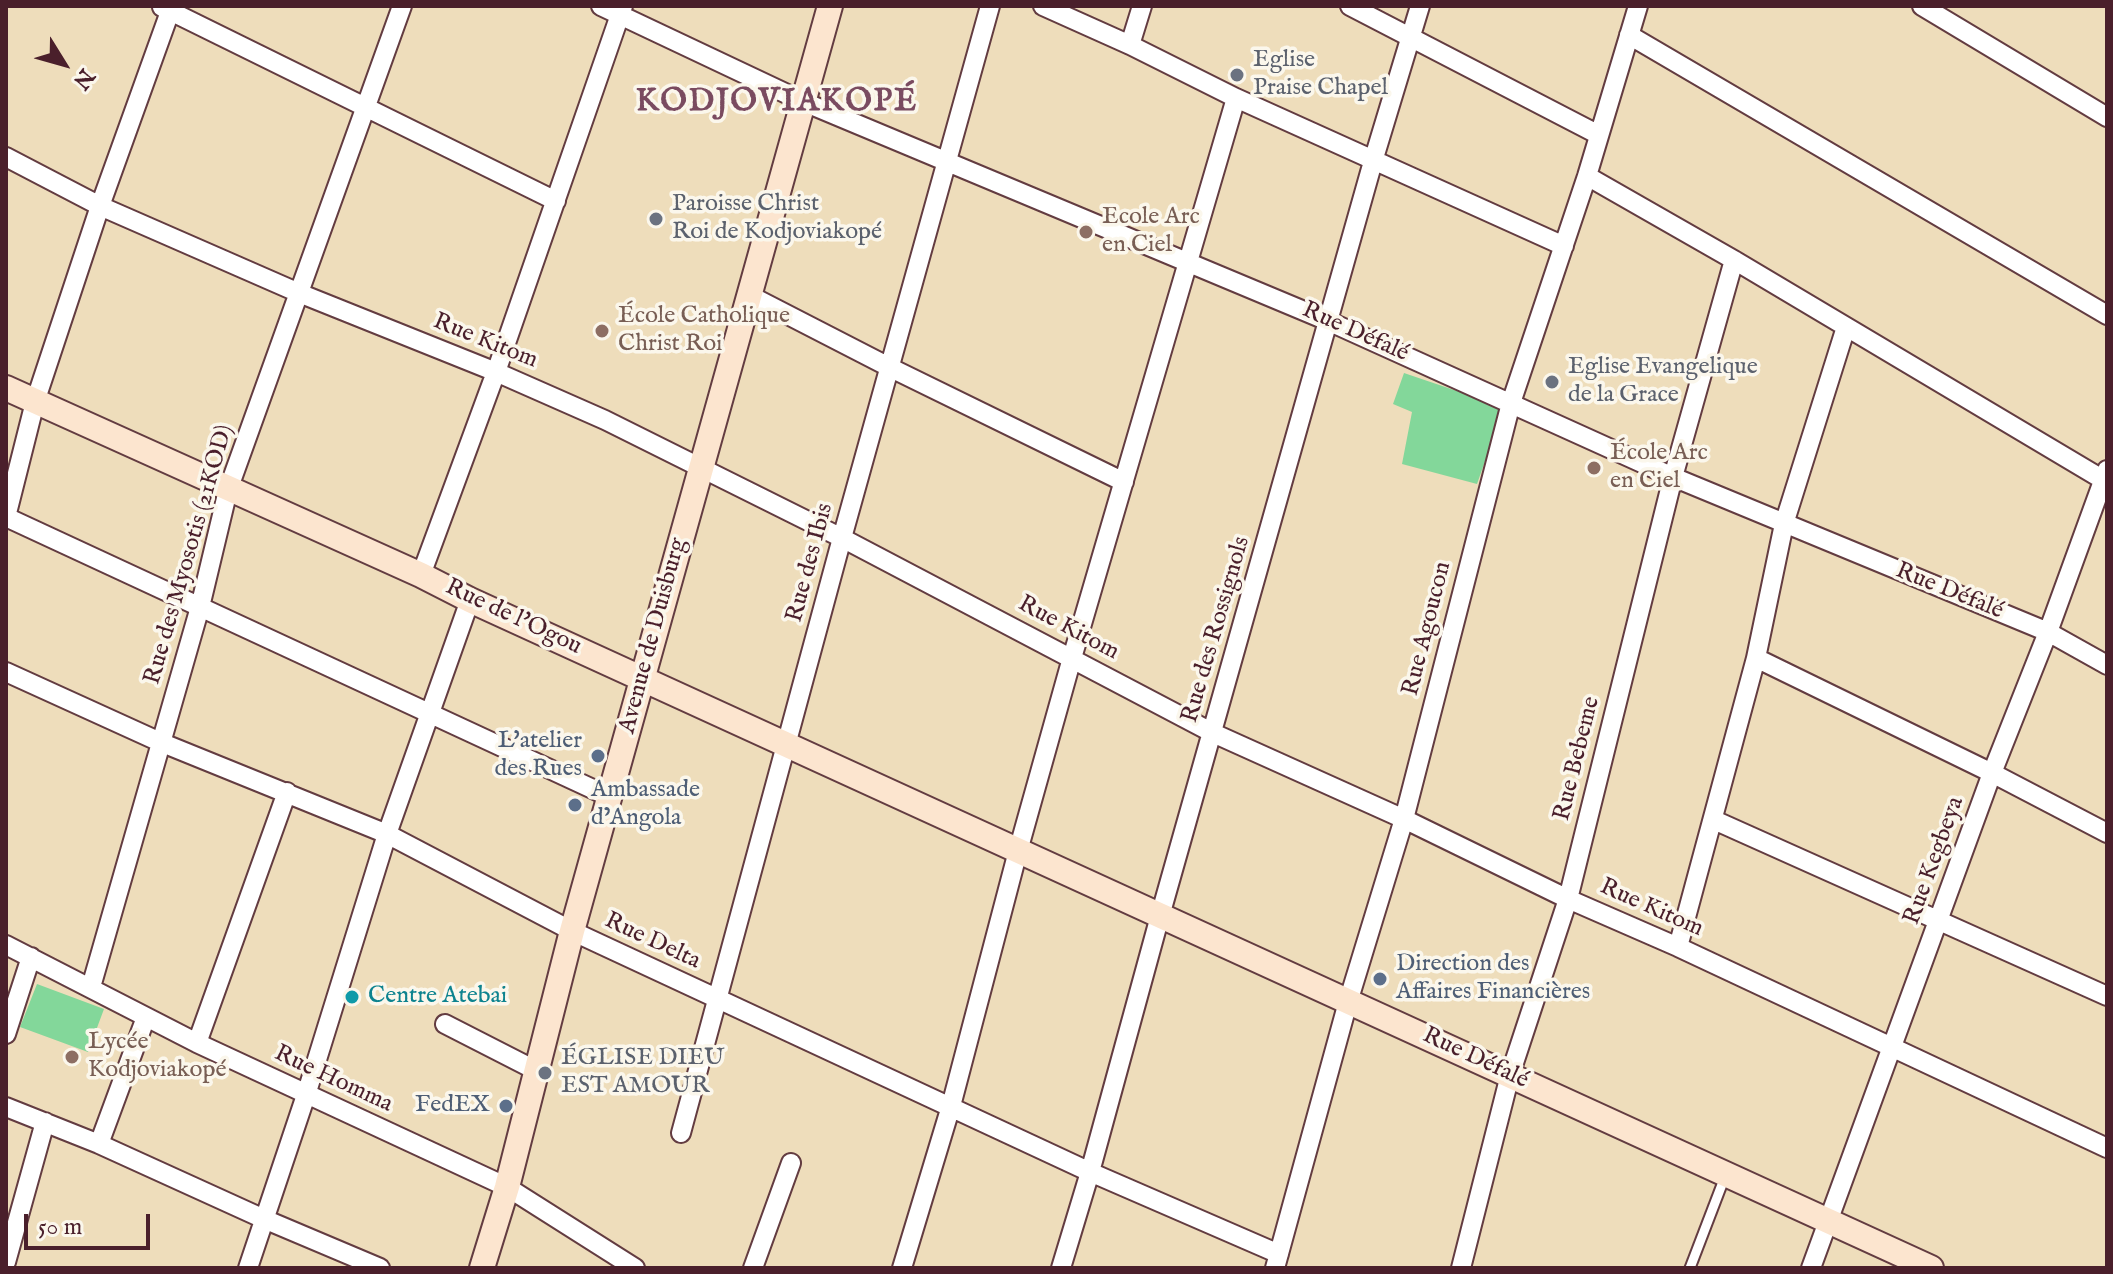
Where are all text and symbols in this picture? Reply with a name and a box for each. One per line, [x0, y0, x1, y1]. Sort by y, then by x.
north arrow [24, 24, 104, 104]
place label: Eglise Praise Chapel [1253, 47, 1388, 103]
text: N [66, 62, 100, 94]
marker: Eglise Praise Chapel [1228, 66, 1246, 84]
district label: KODJOVIAKOPÉ [636, 84, 918, 122]
place label: Paroisse Christ Roi de Kodjoviakopé [672, 191, 882, 247]
place label: Ecole Arc en Ciel [1102, 204, 1200, 260]
marker: Paroisse Christ Roi de Kodjoviakopé [647, 210, 665, 228]
marker: Ecole Arc en Ciel [1077, 223, 1095, 241]
street label: Rue Défalé [1297, 297, 1413, 369]
place label: École Catholique Christ Roi [618, 303, 790, 359]
street label: Rue Kitom [429, 308, 541, 376]
marker: École Catholique Christ Roi [593, 322, 611, 340]
place label: Eglise Evangelique de la Grace [1568, 354, 1758, 410]
marker: Eglise Evangelique de la Grace [1543, 373, 1561, 391]
street label: Rue des Myosotis (21KOD) [139, 422, 241, 688]
place label: École Arc en Ciel [1610, 440, 1708, 496]
marker: École Arc en Ciel [1585, 459, 1603, 477]
street label: Rue des Ibis [781, 500, 841, 626]
street label: Rue des Rossignols [1177, 534, 1257, 726]
street label: Avenue de Duisburg [614, 535, 694, 737]
street label: Rue Défalé [1891, 557, 2007, 627]
street label: Rue Agoucon [1397, 559, 1459, 699]
street label: Rue de l'Ogou [440, 574, 586, 662]
street label: Rue Kitom [1013, 590, 1123, 668]
street label: Rue Bebeme [1549, 694, 1607, 824]
place label: L'atelier des Rues [494, 728, 582, 784]
marker: L'atelier des Rues [589, 747, 607, 765]
place label: Ambassade d’Angola [591, 777, 700, 833]
street label: Rue Kegbeya [1899, 793, 1971, 929]
marker: Ambassade d’Angola [566, 796, 584, 814]
street label: Rue Kitom [1595, 873, 1707, 945]
street label: Rue Delta [600, 907, 704, 977]
place label: Direction des Affaires Financières [1396, 951, 1590, 1007]
marker: Direction des Affaires Financières [1371, 970, 1389, 988]
place label: Centre Atebai [368, 983, 507, 1011]
marker: Centre Atebai [343, 988, 361, 1006]
street label: Rue Défalé [1417, 1022, 1533, 1096]
place label: Lycée Kodjoviakopé [88, 1029, 226, 1085]
street label: Rue Homma [269, 1040, 397, 1120]
place label: ÉGLISE DIEU EST AMOUR [561, 1045, 724, 1101]
marker: Lycée Kodjoviakopé [63, 1048, 81, 1066]
marker: ÉGLISE DIEU EST AMOUR [536, 1064, 554, 1082]
place label: FedEX [415, 1092, 490, 1120]
marker: FedEX [497, 1097, 515, 1115]
scale bar [28, 1198, 154, 1248]
text: 50 m [38, 1212, 82, 1243]

